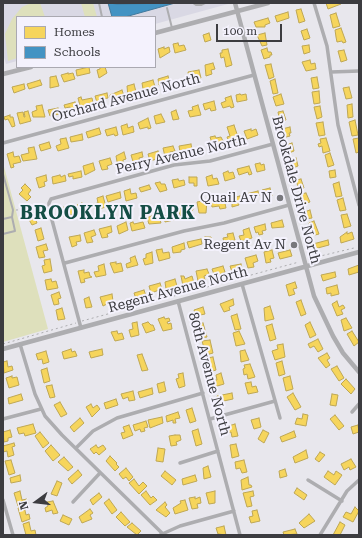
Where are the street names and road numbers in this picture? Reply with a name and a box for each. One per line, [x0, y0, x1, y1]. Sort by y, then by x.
street label: Orchard Avenue North [50, 70, 202, 126]
street label: Brookdale Drive North [268, 114, 324, 266]
street label: Perry Avenue North [114, 132, 248, 178]
street label: Regent Avenue North [106, 263, 250, 317]
street label: 80th Avenue North [184, 310, 234, 438]

